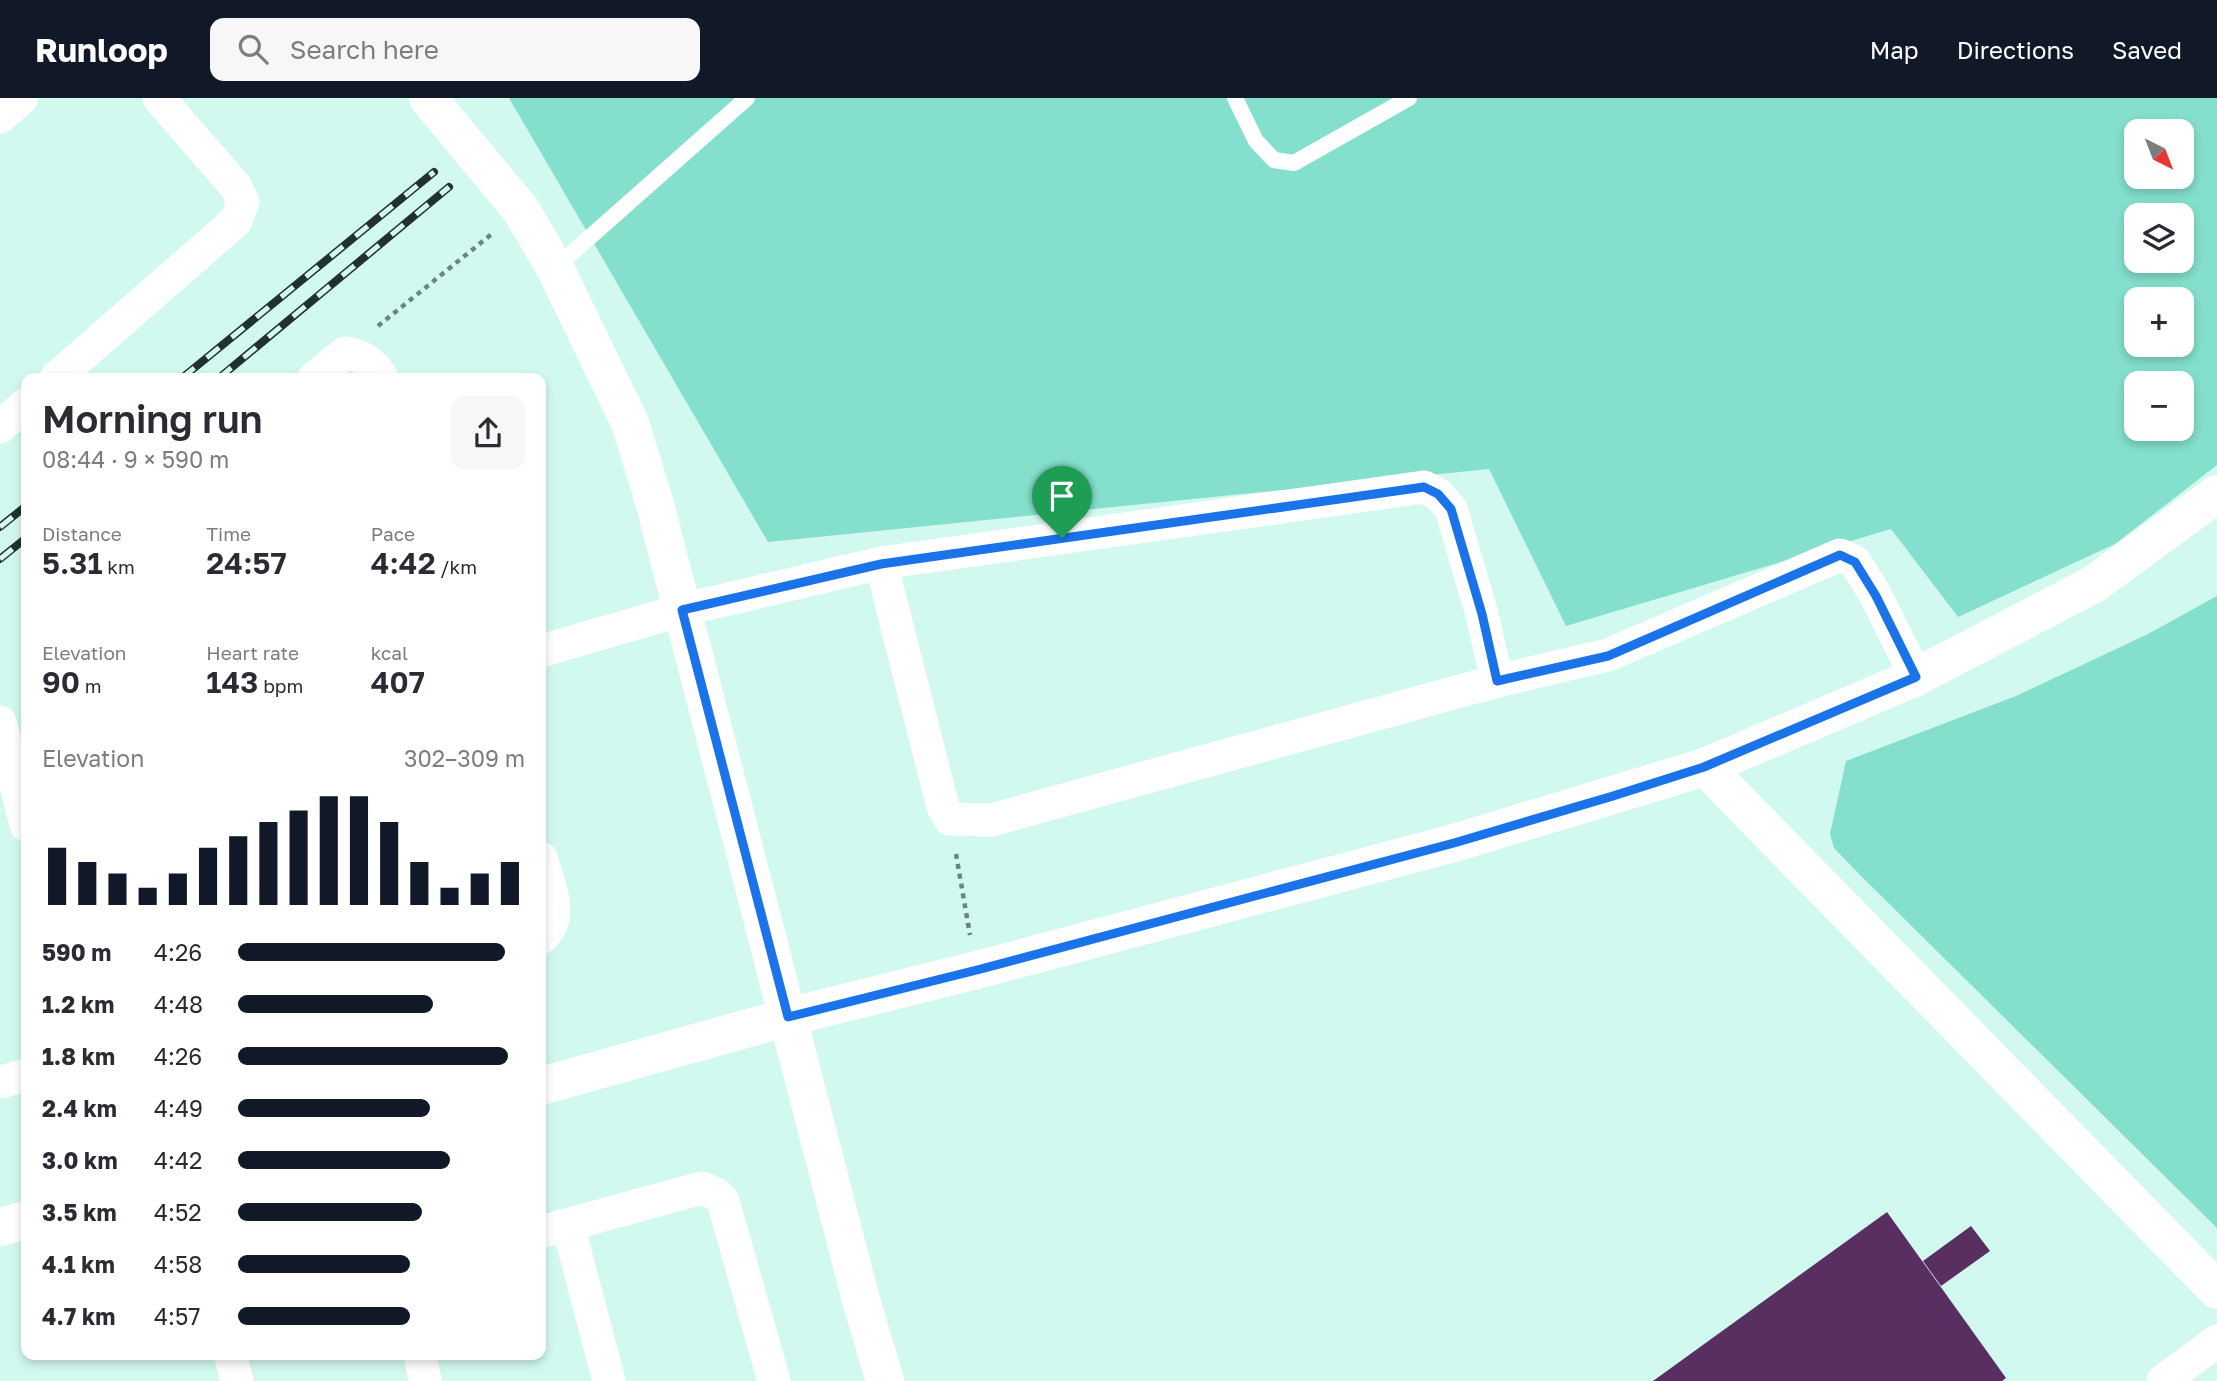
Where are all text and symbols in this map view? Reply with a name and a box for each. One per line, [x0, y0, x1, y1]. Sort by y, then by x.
search box [210, 18, 700, 81]
text: Runloop [35, 30, 168, 69]
icon: search [234, 30, 272, 68]
text: Search here [290, 34, 439, 65]
text: Map [1870, 35, 1919, 64]
text: Directions [1957, 35, 2074, 64]
text: Saved [2112, 35, 2182, 64]
north arrow [2124, 119, 2194, 189]
map controls [2124, 119, 2194, 441]
button: layers [2124, 203, 2194, 273]
button: + [2124, 287, 2194, 357]
button: − [2124, 371, 2194, 441]
text: Morning run [42, 396, 263, 441]
button: share [451, 396, 525, 470]
text: 08:44 · 9 × 590 m [42, 445, 229, 473]
pin [1032, 466, 1092, 538]
icon: arrive [1043, 477, 1081, 515]
text: Distance [42, 522, 122, 545]
text: Time [206, 522, 251, 545]
text: Pace [371, 522, 415, 545]
text: 5.31 [42, 545, 103, 581]
text: 24:57 [206, 545, 287, 581]
text: 4:42 [371, 545, 436, 581]
text: km [103, 555, 135, 578]
text: /km [436, 555, 477, 578]
text: Elevation [42, 641, 127, 664]
text: Heart rate [206, 641, 299, 664]
text: kcal [371, 641, 408, 664]
text: 90 [42, 664, 80, 700]
text: 143 [206, 664, 258, 700]
text: 407 [371, 664, 425, 700]
text: m [80, 674, 101, 697]
text: bpm [258, 674, 303, 697]
text: Elevation [42, 744, 144, 772]
text: 302–309 m [404, 744, 525, 772]
text: 590 m [42, 938, 111, 966]
text: 4:26 [154, 938, 202, 966]
text: 1.2 km [42, 990, 114, 1018]
text: 4:48 [154, 990, 203, 1018]
text: 1.8 km [42, 1042, 115, 1070]
text: 4:26 [154, 1042, 202, 1070]
text: 2.4 km [42, 1094, 117, 1122]
text: 4:49 [154, 1094, 203, 1122]
text: 3.0 km [42, 1146, 118, 1174]
text: 4:42 [154, 1146, 202, 1174]
text: 3.5 km [42, 1198, 117, 1226]
text: 4:52 [154, 1198, 202, 1226]
text: 4.1 km [42, 1250, 115, 1278]
text: 4:58 [154, 1250, 202, 1278]
text: 4.7 km [42, 1302, 116, 1330]
text: 4:57 [154, 1302, 200, 1330]

